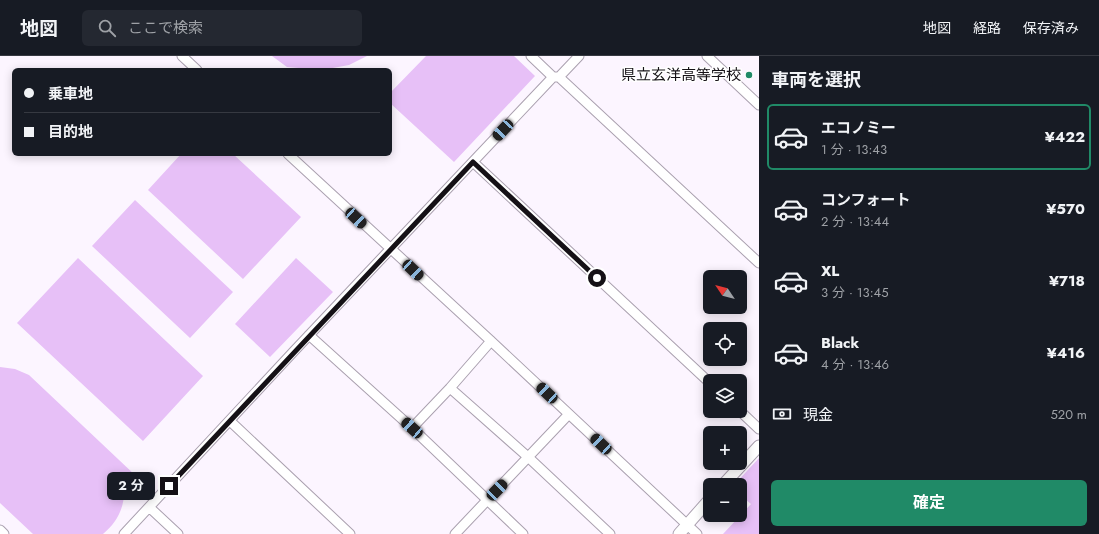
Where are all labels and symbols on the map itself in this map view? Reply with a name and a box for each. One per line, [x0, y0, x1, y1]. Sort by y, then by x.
place label: 県立玄洋高等学校 [621, 64, 741, 86]
marker: 県立玄洋高等学校 [744, 70, 754, 80]
car [490, 117, 516, 143]
car [343, 205, 369, 231]
car [400, 257, 426, 283]
route start [588, 269, 606, 287]
north arrow [703, 270, 747, 314]
car [534, 380, 560, 406]
car [399, 416, 425, 440]
car [588, 431, 614, 457]
callout: 2 分 [107, 472, 155, 500]
route end [160, 477, 178, 495]
car [484, 477, 510, 503]

